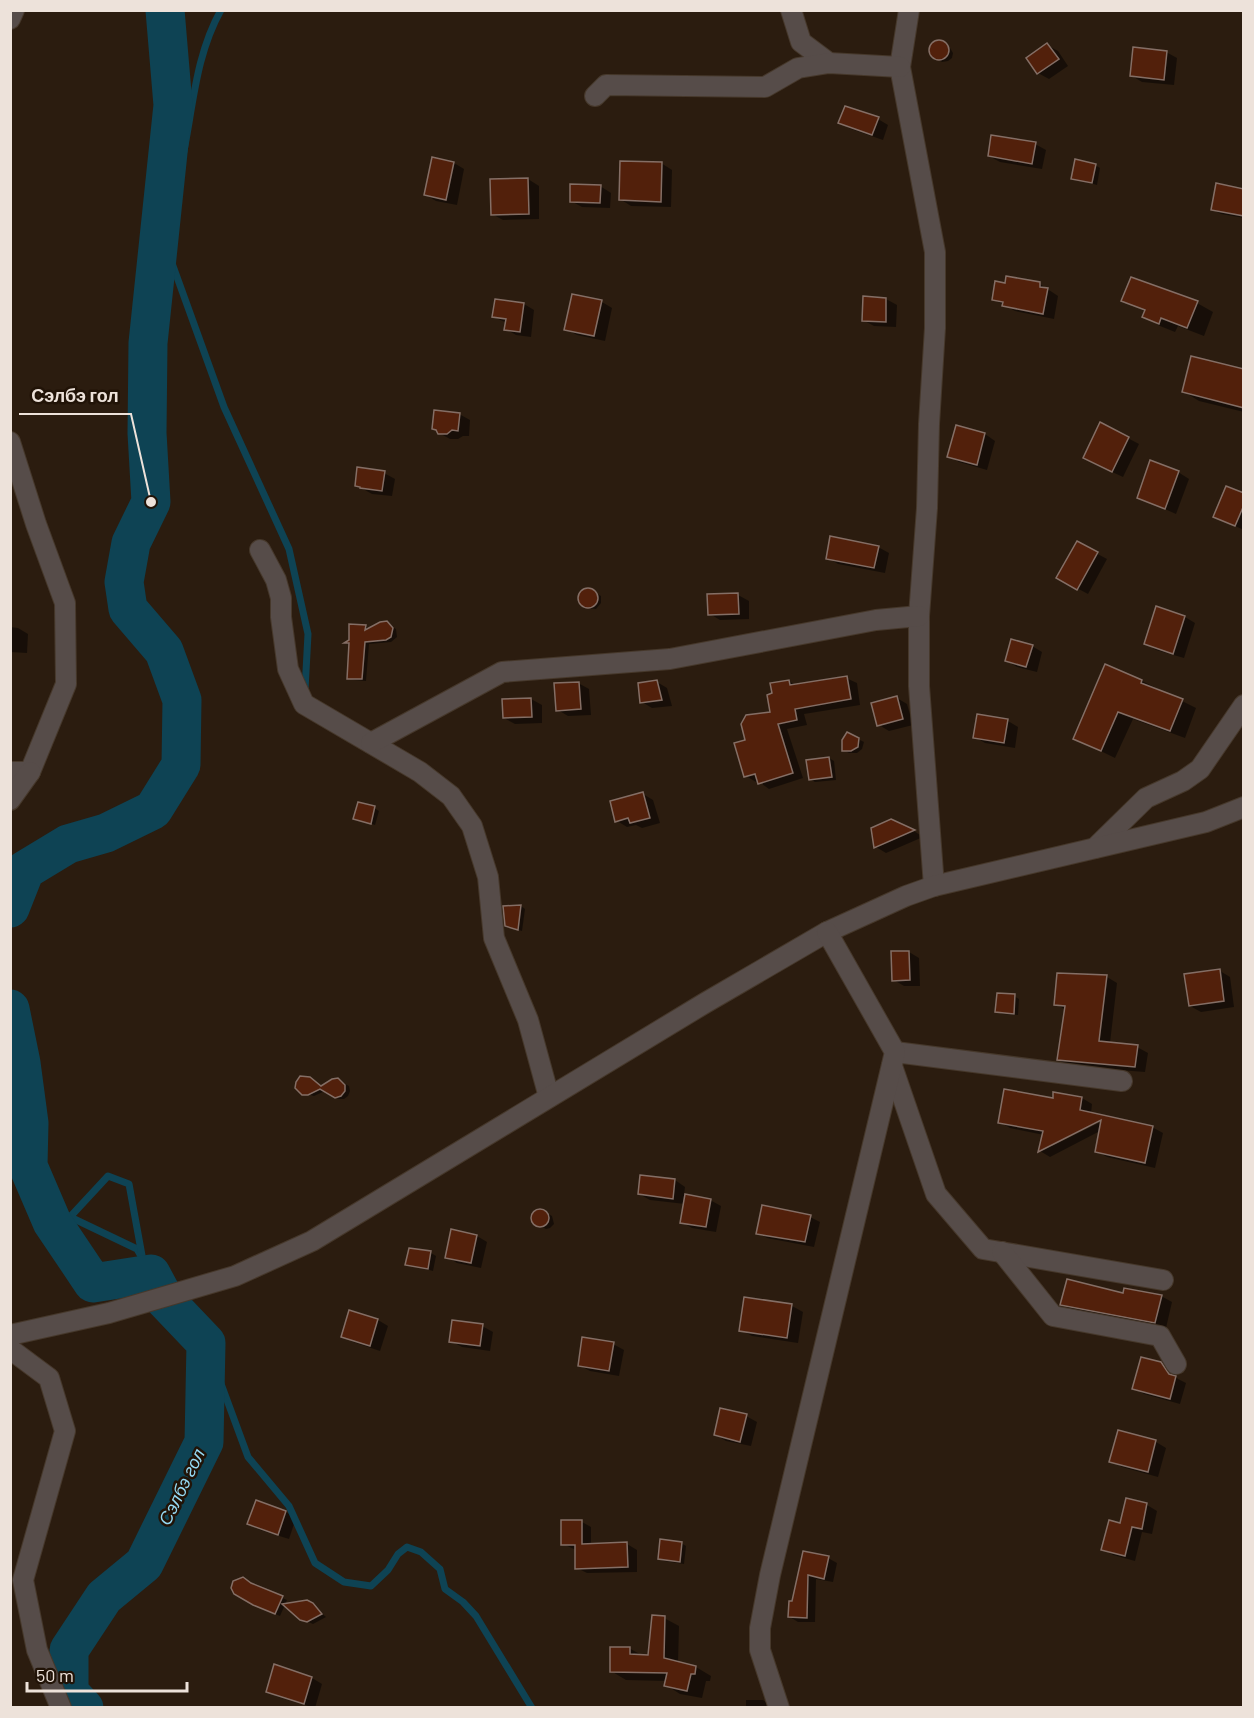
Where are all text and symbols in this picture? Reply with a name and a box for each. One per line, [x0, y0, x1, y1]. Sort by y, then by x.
callout: Сэлбэ гол [19, 378, 131, 414]
text: Сэлбэ гол [31, 384, 119, 406]
water label: Сэлбэ гол [153, 1445, 209, 1528]
scale bar [27, 1655, 188, 1693]
text: 50 m [36, 1664, 74, 1686]

